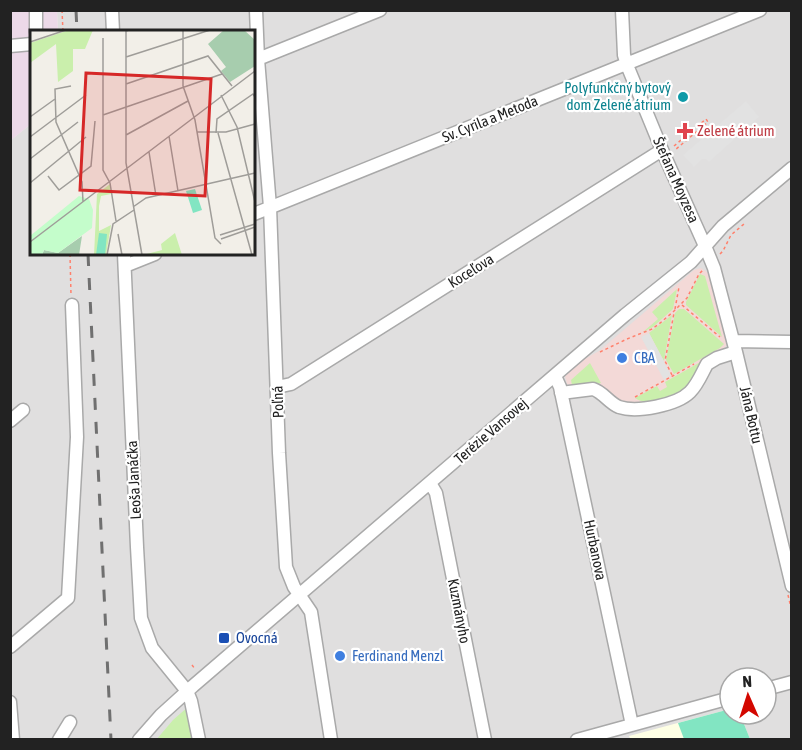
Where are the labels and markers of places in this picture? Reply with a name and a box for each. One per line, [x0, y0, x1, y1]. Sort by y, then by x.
place label: Polyfunkčný bytový dom Zelené átrium [564, 79, 671, 113]
marker: Polyfunkčný bytový dom Zelené átrium [676, 90, 690, 104]
place label: Zelené átrium [697, 122, 775, 139]
marker: Zelené átrium [678, 124, 692, 138]
place label: CBA [634, 349, 656, 366]
marker: CBA [615, 351, 629, 365]
place label: Ovocná [236, 629, 278, 646]
marker: Ovocná [217, 631, 231, 645]
place label: Ferdinand Menzl [352, 647, 444, 664]
marker: Ferdinand Menzl [333, 649, 347, 663]

